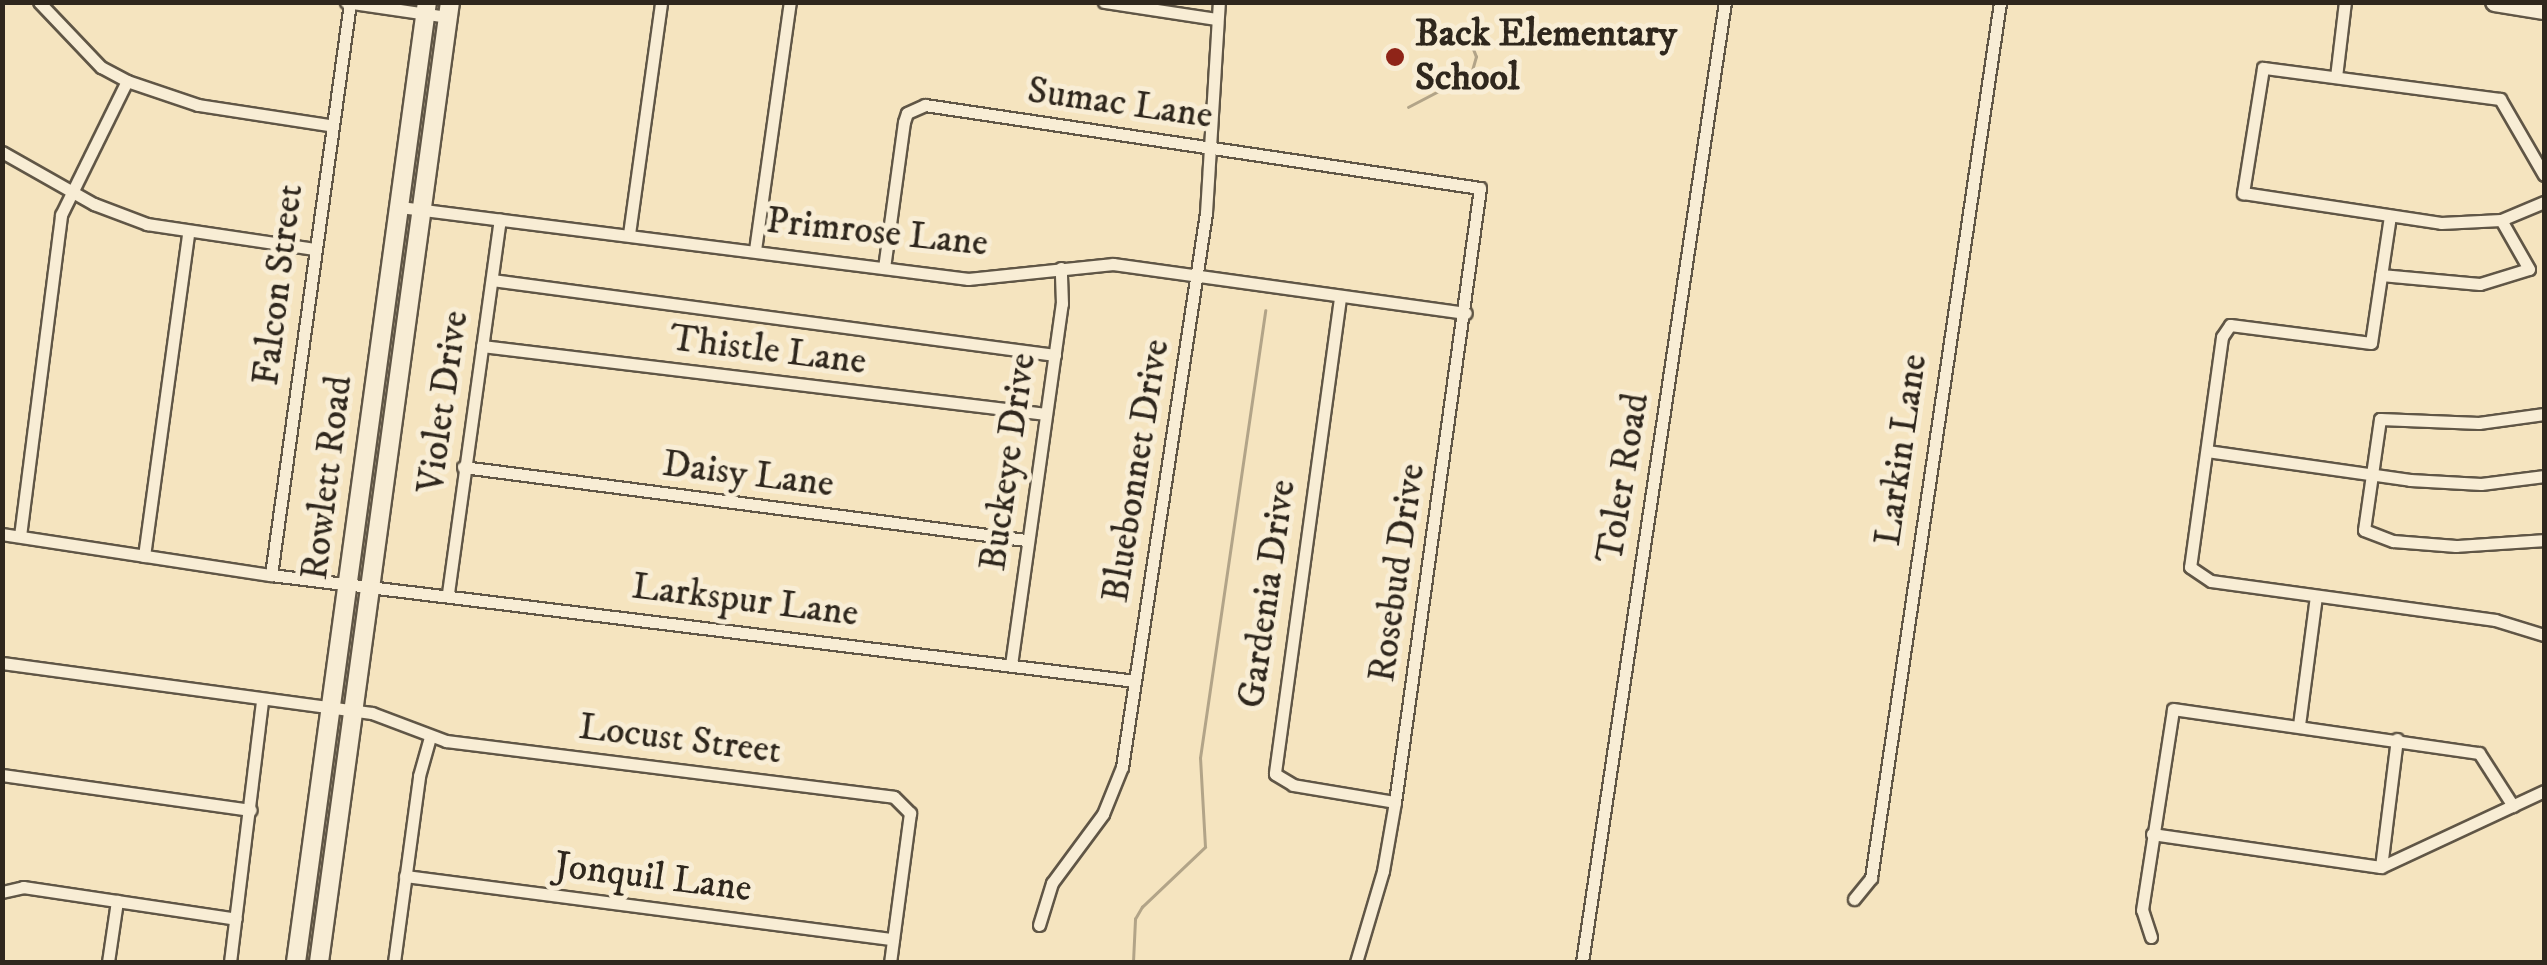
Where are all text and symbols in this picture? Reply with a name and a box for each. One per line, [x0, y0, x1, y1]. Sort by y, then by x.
place label: Back Elementary School [1415, 12, 1677, 101]
marker: Back Elementary School [1384, 46, 1406, 68]
street label: Sumac Lane [1024, 68, 1216, 140]
street label: Falcon Street [244, 182, 314, 388]
street label: Primrose Lane [764, 199, 990, 267]
street label: Violet Drive [409, 308, 479, 496]
street label: Thistle Lane [667, 316, 869, 386]
street label: Bluebonnet Drive [1094, 336, 1180, 606]
street label: Buckeye Drive [971, 350, 1047, 574]
street label: Larkin Lane [1866, 351, 1938, 549]
street label: Rowlett Road [293, 373, 363, 583]
street label: Toler Road [1588, 390, 1660, 566]
street label: Daisy Lane [660, 442, 836, 508]
street label: Rosebud Drive [1360, 461, 1436, 685]
street label: Gardenia Drive [1229, 477, 1307, 711]
street label: Larkspur Lane [629, 564, 861, 638]
street label: Locust Street [576, 705, 784, 775]
street label: Jonquil Lane [552, 843, 754, 913]

